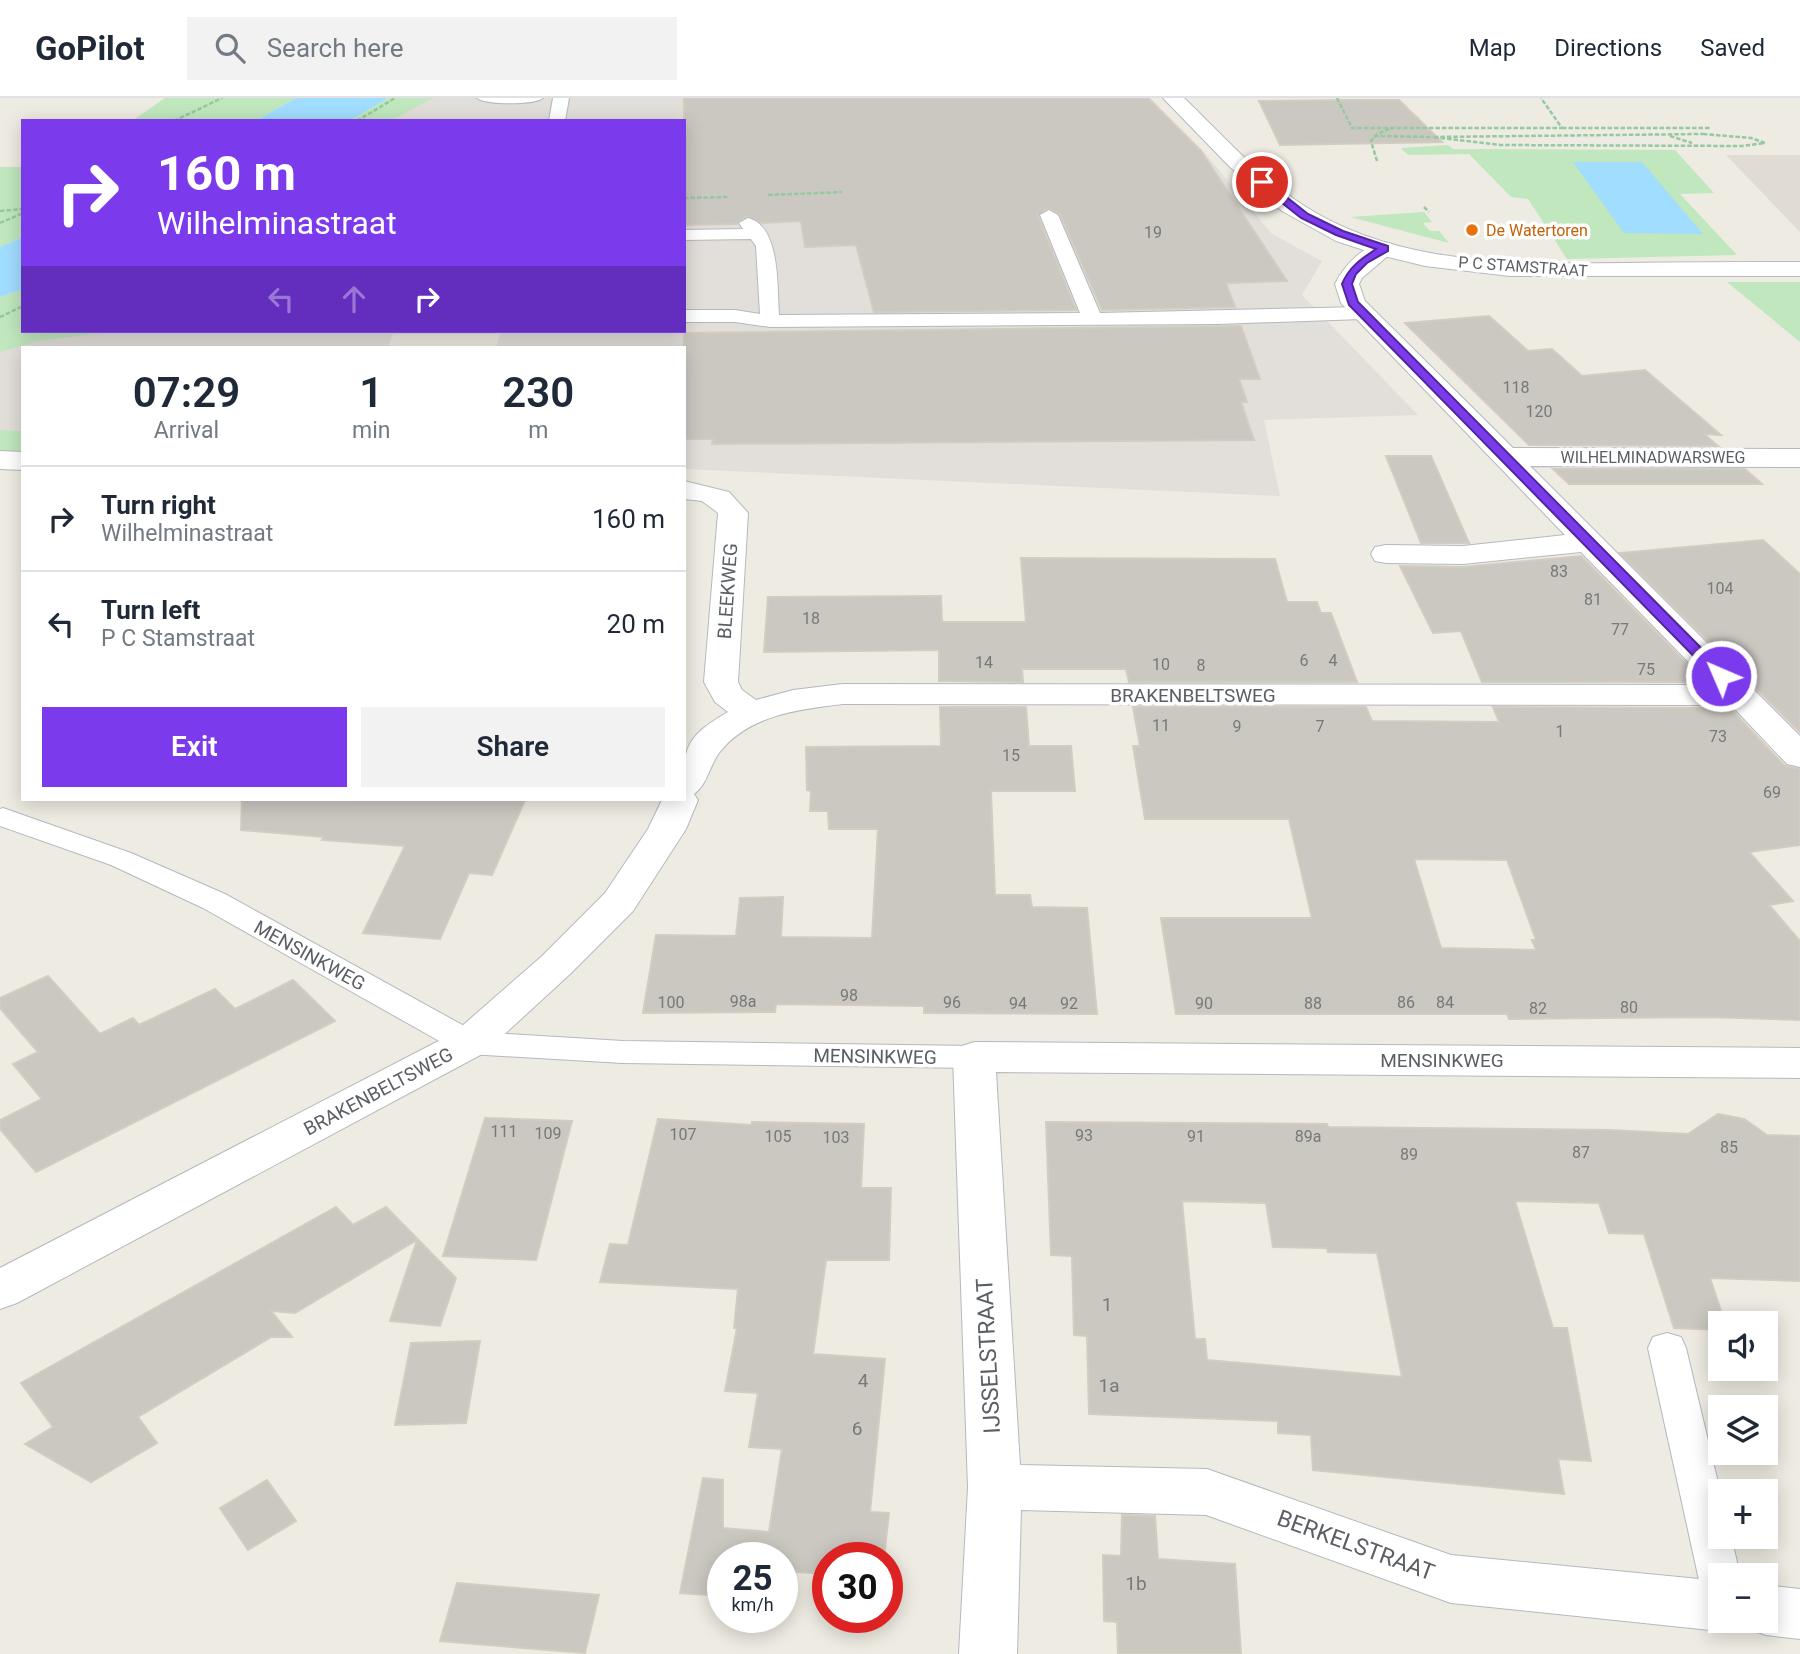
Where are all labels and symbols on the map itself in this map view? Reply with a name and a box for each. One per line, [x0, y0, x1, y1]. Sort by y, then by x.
pin [1232, 152, 1292, 212]
place label: De Watertoren [1486, 221, 1588, 240]
marker: De Watertoren [1464, 222, 1480, 238]
house number: 19 [1144, 223, 1162, 242]
street label: P C STAMSTRAAT [1458, 253, 1589, 281]
house number: 118 [1503, 378, 1529, 397]
house number: 120 [1526, 402, 1552, 421]
street label: WILHELMINADWARSWEG [1561, 448, 1745, 467]
street label: BLEEKWEG [713, 542, 742, 640]
house number: 83 [1550, 562, 1568, 581]
house number: 104 [1707, 579, 1733, 598]
house number: 81 [1584, 590, 1602, 609]
house number: 18 [802, 609, 820, 628]
house number: 77 [1611, 620, 1629, 639]
position arrow [1684, 639, 1758, 713]
house number: 6 [1300, 651, 1309, 670]
house number: 4 [1329, 651, 1338, 670]
house number: 14 [975, 653, 993, 672]
house number: 10 [1152, 655, 1170, 674]
house number: 8 [1197, 656, 1206, 675]
house number: 75 [1637, 660, 1655, 679]
street label: BRAKENBELTSWEG [1110, 684, 1276, 707]
house number: 11 [1152, 716, 1170, 735]
house number: 9 [1233, 717, 1242, 736]
house number: 7 [1316, 717, 1325, 736]
house number: 1 [1556, 722, 1565, 741]
house number: 73 [1709, 727, 1727, 746]
house number: 15 [1002, 746, 1020, 765]
house number: 69 [1763, 783, 1781, 802]
street label: MENSINKWEG [250, 915, 369, 995]
house number: 98 [840, 986, 858, 1005]
house number: 98a [730, 992, 756, 1011]
house number: 100 [658, 993, 684, 1012]
house number: 96 [943, 993, 961, 1012]
house number: 86 [1397, 993, 1415, 1012]
house number: 84 [1436, 993, 1454, 1012]
house number: 94 [1009, 994, 1027, 1013]
house number: 92 [1060, 994, 1078, 1013]
house number: 90 [1195, 994, 1213, 1013]
house number: 88 [1304, 994, 1322, 1013]
house number: 80 [1620, 998, 1638, 1017]
house number: 82 [1529, 999, 1547, 1018]
street label: BRAKENBELTSWEG [300, 1042, 457, 1140]
street label: MENSINKWEG [813, 1044, 937, 1069]
street label: MENSINKWEG [1380, 1049, 1504, 1072]
house number: 111 [491, 1122, 517, 1141]
house number: 109 [535, 1124, 561, 1143]
house number: 107 [670, 1125, 696, 1144]
house number: 93 [1075, 1126, 1093, 1145]
house number: 105 [765, 1127, 791, 1146]
house number: 91 [1187, 1127, 1205, 1146]
house number: 89a [1295, 1127, 1321, 1146]
house number: 103 [823, 1128, 849, 1147]
house number: 85 [1720, 1138, 1738, 1157]
house number: 87 [1572, 1143, 1590, 1162]
house number: 89 [1400, 1145, 1418, 1164]
street label: IJSSELSTRAAT [971, 1277, 1006, 1434]
house number: 1 [1102, 1293, 1112, 1316]
house number: 4 [858, 1369, 869, 1392]
house number: 1a [1098, 1374, 1120, 1397]
house number: 6 [852, 1417, 862, 1440]
street label: BERKELSTRAAT [1274, 1505, 1438, 1587]
speed limit sign: 30 [812, 1542, 903, 1633]
house number: 1b [1125, 1572, 1147, 1595]

